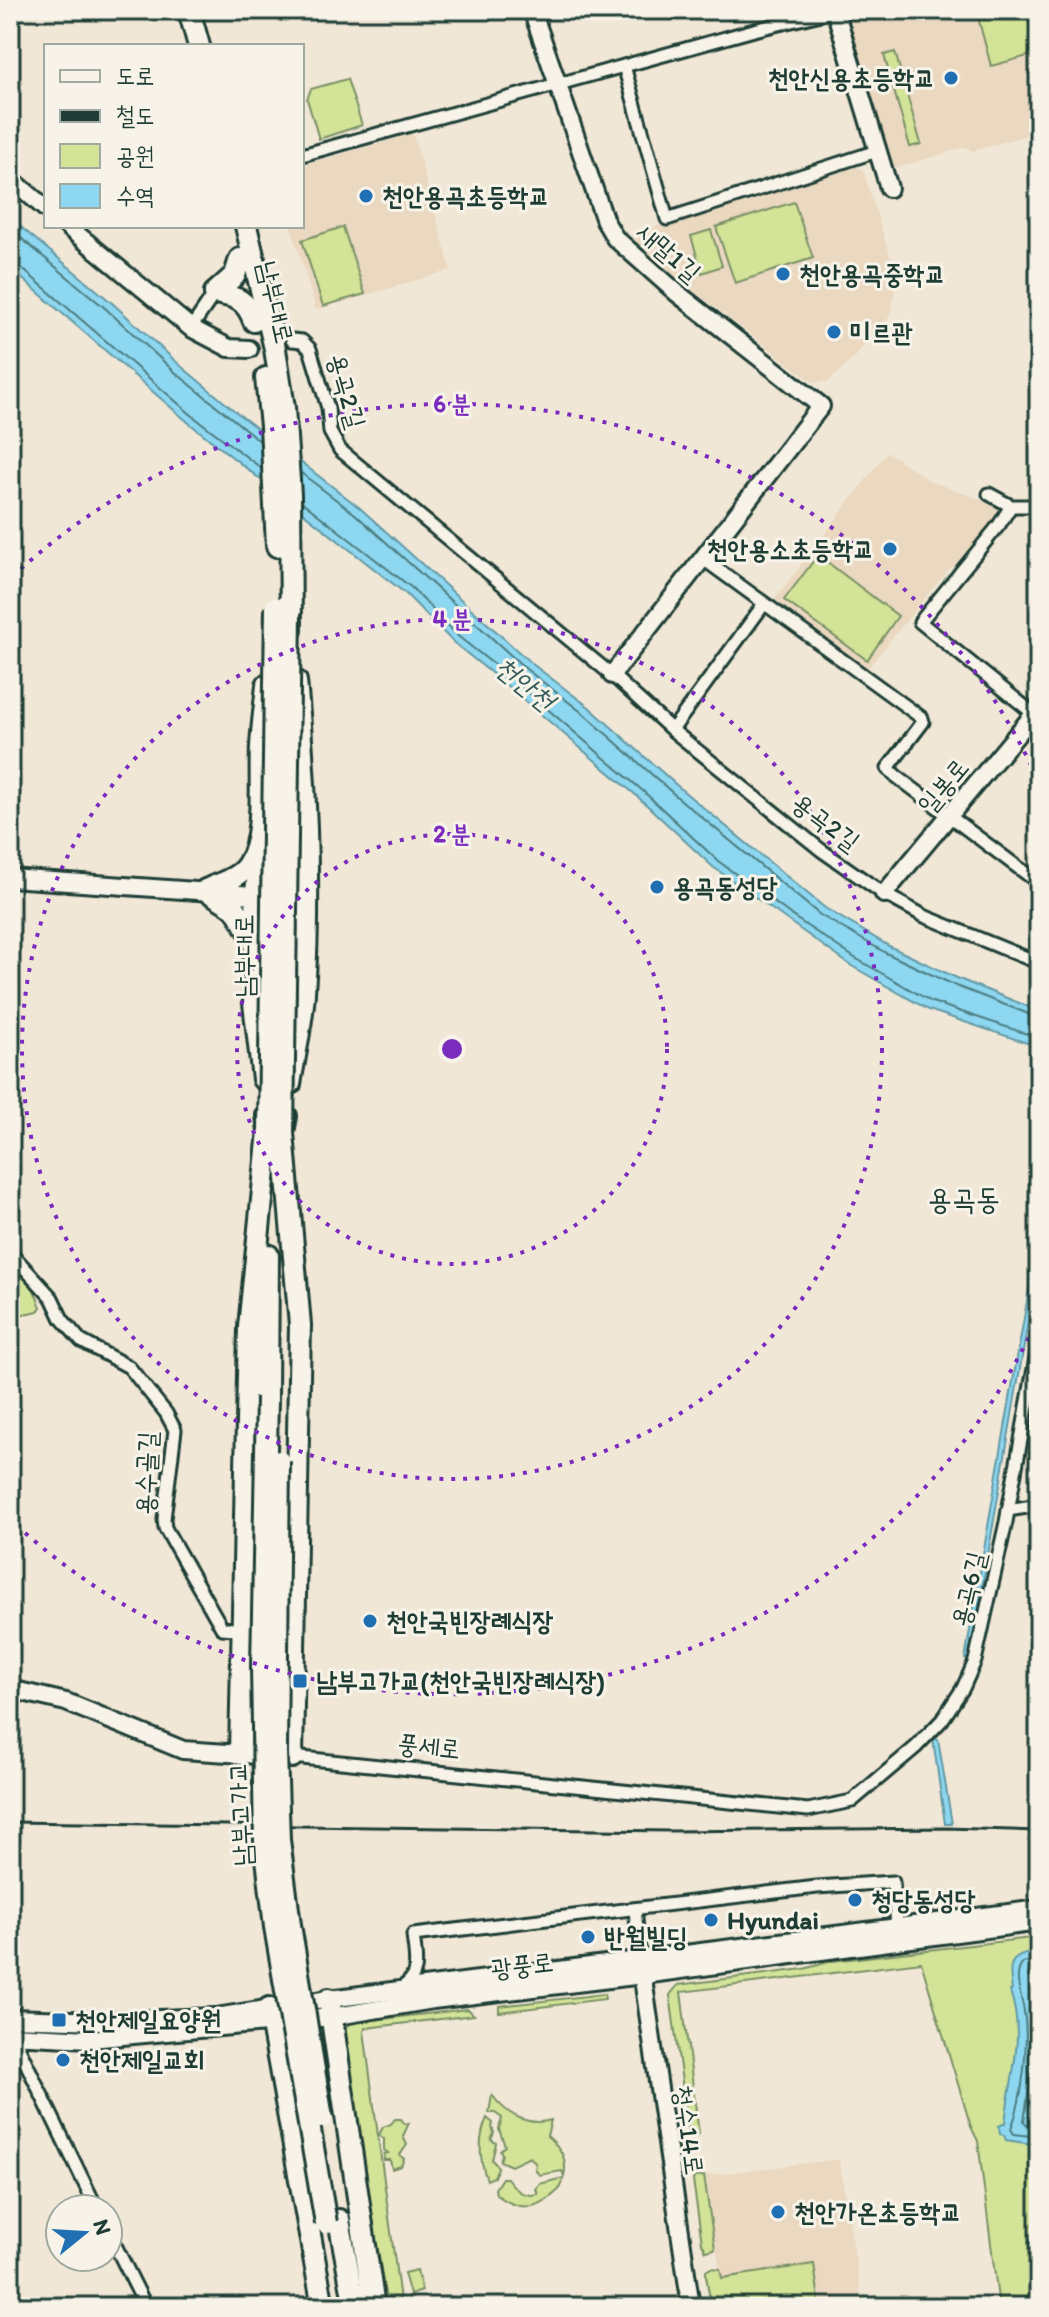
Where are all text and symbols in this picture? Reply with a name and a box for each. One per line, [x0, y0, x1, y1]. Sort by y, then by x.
legend [44, 44, 304, 228]
text: 도로 [116, 61, 155, 90]
place label: 천안신용초등학교 [768, 62, 935, 94]
marker: 천안신용초등학교 [942, 69, 960, 87]
text: 철도 [116, 101, 155, 130]
text: 공원 [116, 141, 155, 170]
place label: 천안용곡초등학교 [382, 180, 549, 212]
text: 수역 [116, 181, 155, 210]
marker: 천안용곡초등학교 [357, 187, 375, 205]
street label: 새말1길 [630, 215, 708, 289]
street label: 남부대로 [251, 258, 301, 346]
place label: 천안용곡중학교 [799, 258, 945, 290]
marker: 천안용곡중학교 [774, 265, 792, 283]
place label: 미르관 [850, 316, 913, 348]
marker: 미르관 [825, 323, 843, 341]
street label: 용곡2길 [321, 350, 373, 432]
text: 6 분 [433, 389, 471, 418]
place label: 천안용소초등학교 [707, 533, 874, 565]
marker: 천안용소초등학교 [881, 540, 899, 558]
text: 4 분 [432, 604, 472, 633]
water label: 천안천 [488, 649, 564, 719]
street label: 일봉로 [911, 752, 975, 820]
street label: 용곡2길 [786, 786, 866, 858]
text: 2 분 [433, 819, 471, 848]
place label: 용곡동성당 [673, 871, 778, 903]
marker: 용곡동성당 [648, 878, 666, 896]
street label: 남부대로 [228, 914, 260, 998]
centre of rings [438, 1035, 466, 1063]
district label: 용곡동 [928, 1180, 1000, 1217]
street label: 용수골길 [129, 1431, 163, 1515]
street label: 용곡6길 [944, 1548, 992, 1630]
place label: 천안국빈장례식장 [386, 1605, 553, 1637]
marker: 천안국빈장례식장 [361, 1612, 379, 1630]
place label: 남부고가교(천안국빈장례식장) [316, 1665, 605, 1697]
marker: 남부고가교(천안국빈장례식장) [291, 1672, 309, 1690]
street label: 풍세로 [396, 1727, 462, 1765]
street label: 남부고가교 [221, 1761, 259, 1867]
place label: 청당동성당 [871, 1884, 976, 1916]
marker: 청당동성당 [846, 1891, 864, 1909]
place label: Hyundai [727, 1904, 819, 1936]
marker: Hyundai [702, 1911, 720, 1929]
place label: 반월빌딩 [604, 1921, 688, 1953]
marker: 반월빌딩 [579, 1928, 597, 1946]
street label: 광풍로 [489, 1945, 555, 1985]
place label: 천안제일요양원 [75, 2004, 221, 2036]
marker: 천안제일요양원 [50, 2011, 68, 2029]
place label: 천안제일교회 [79, 2044, 205, 2076]
marker: 천안제일교회 [54, 2051, 72, 2069]
street label: 청수14로 [667, 2083, 711, 2177]
north arrow [44, 2193, 124, 2273]
place label: 천안가온초등학교 [794, 2196, 961, 2228]
marker: 천안가온초등학교 [769, 2203, 787, 2221]
text: N [87, 2216, 118, 2238]

